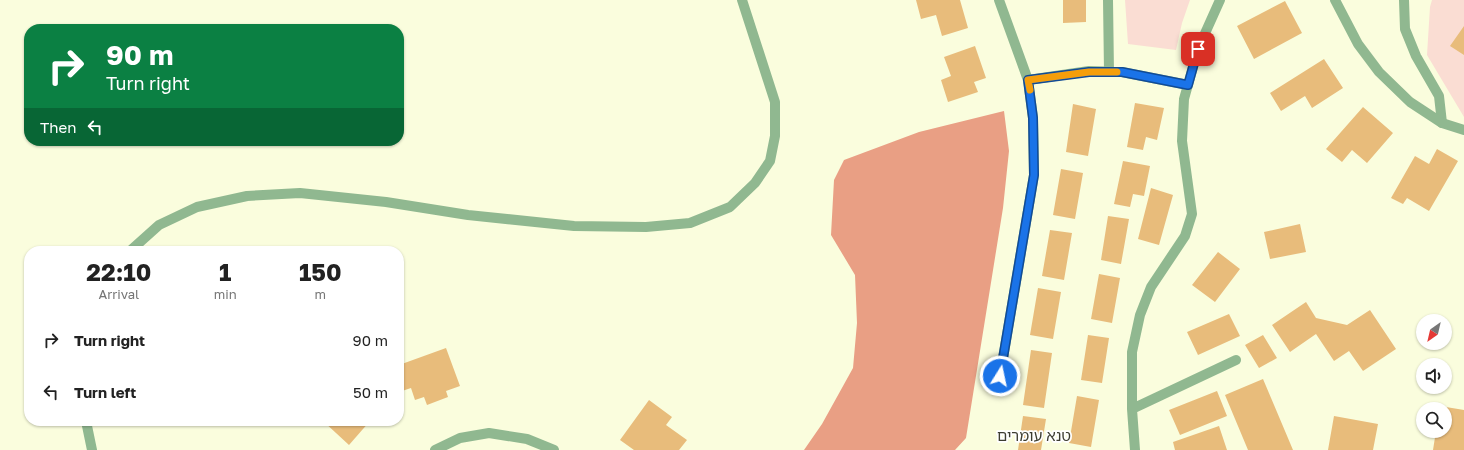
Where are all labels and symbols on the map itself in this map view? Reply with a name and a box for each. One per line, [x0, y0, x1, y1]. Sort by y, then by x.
pin [1181, 32, 1215, 66]
north arrow [1416, 314, 1452, 350]
position arrow [979, 355, 1021, 397]
district label: טנא עומרים [997, 426, 1071, 444]

